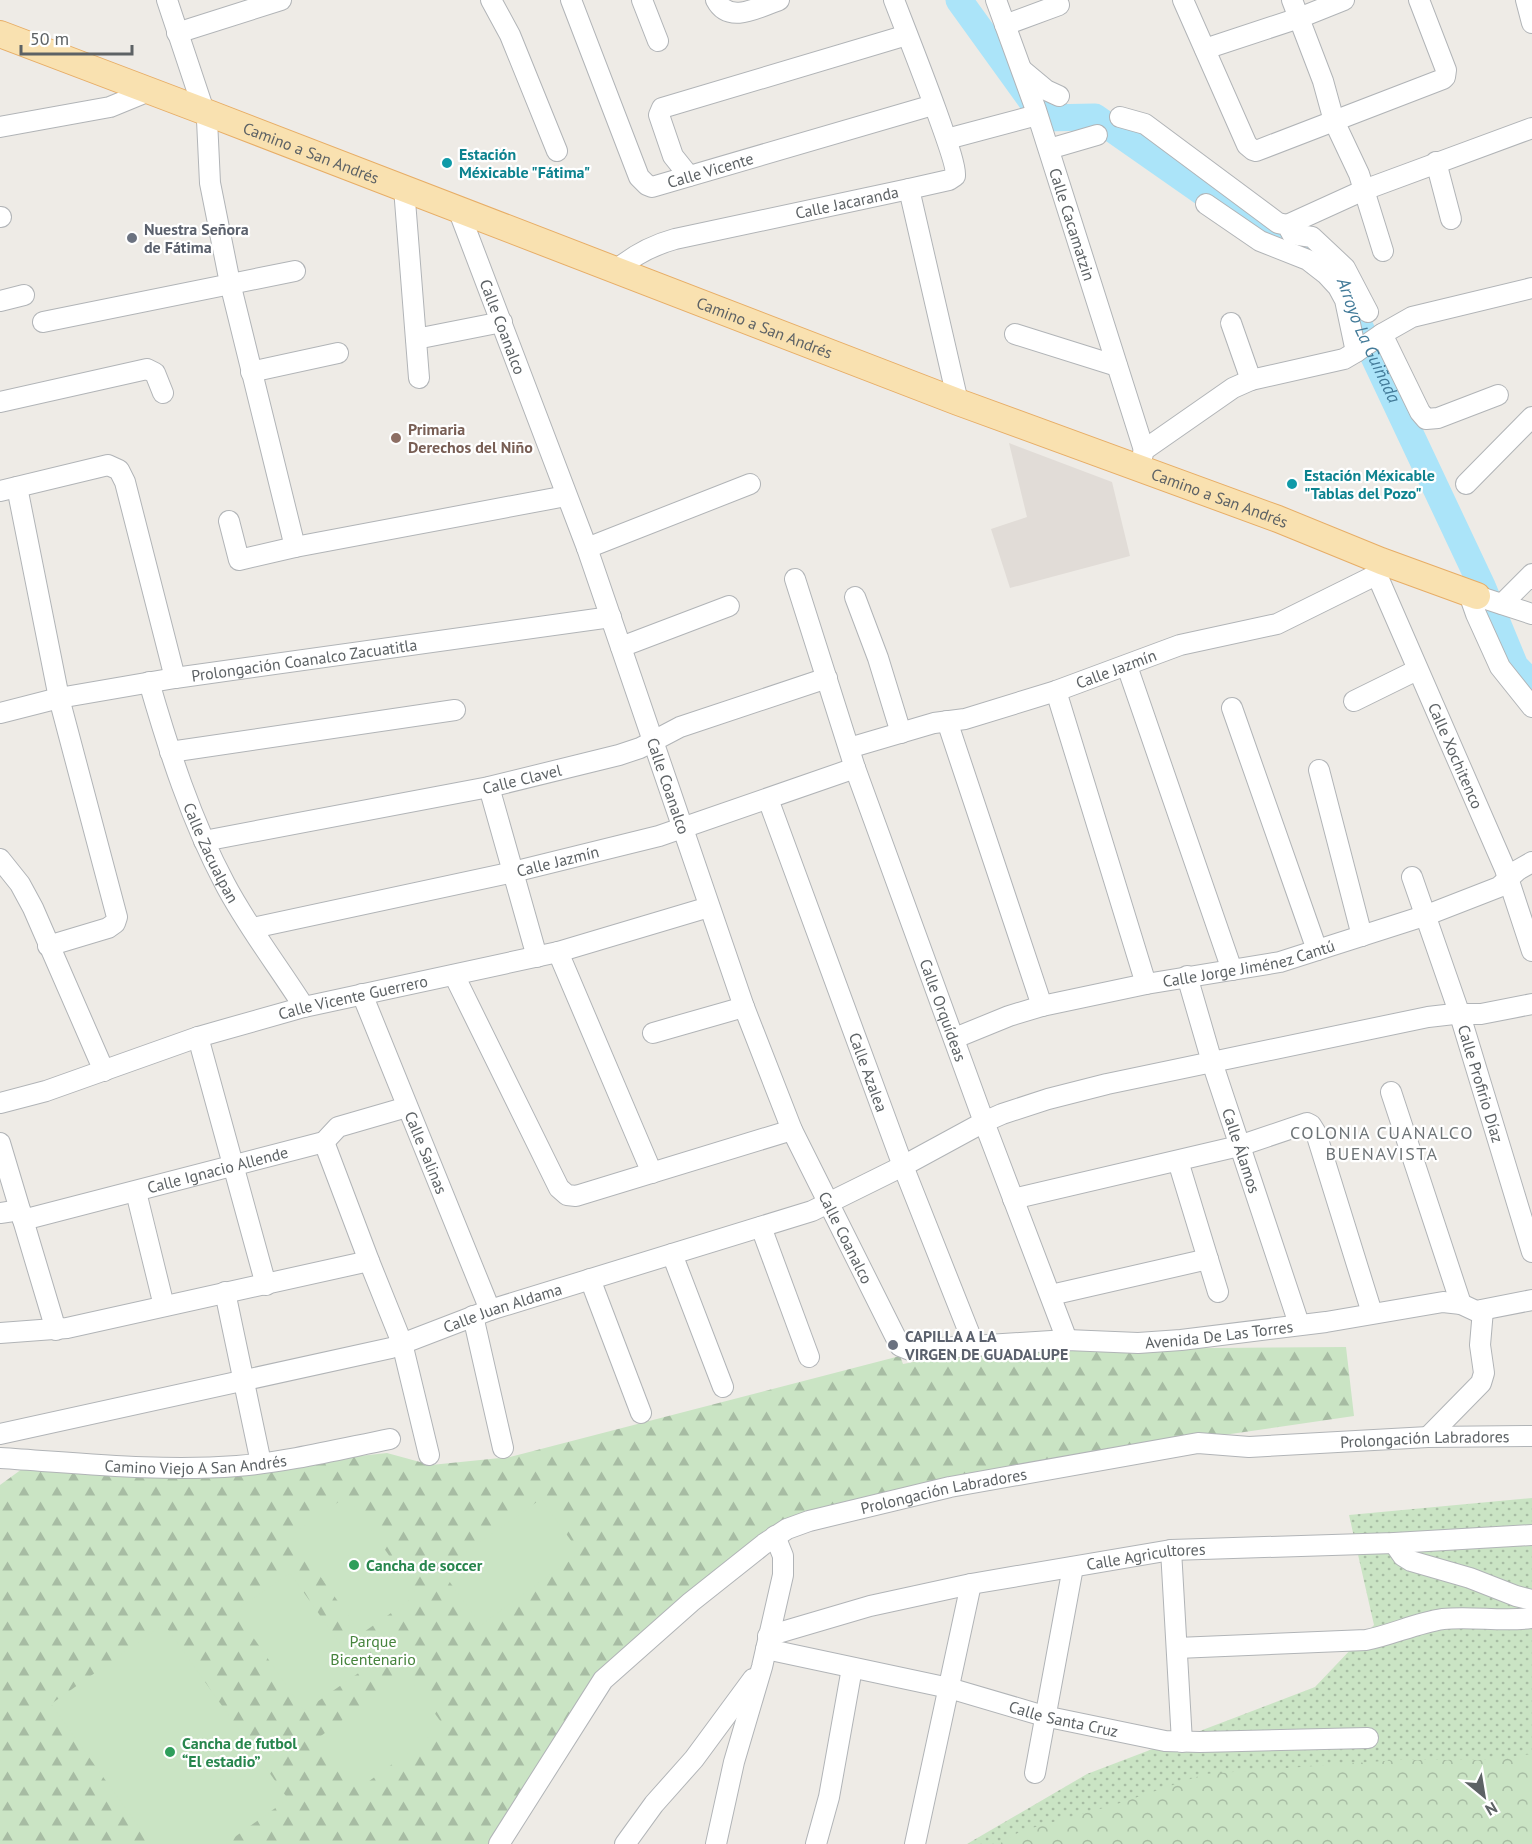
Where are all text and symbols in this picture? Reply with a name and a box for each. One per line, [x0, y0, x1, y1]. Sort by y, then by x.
scale bar [21, 18, 132, 56]
text: 50 m [30, 27, 69, 50]
street label: Camino a San Andrés [240, 117, 382, 188]
place label: Estación Méxicable "Fátima" [459, 144, 590, 182]
street label: Calle Vicente [665, 148, 756, 192]
marker: Estación Méxicable "Fátima" [440, 156, 454, 170]
street label: Calle Cacamatzin [1045, 165, 1100, 283]
street label: Calle Jacaranda [794, 181, 900, 223]
place label: Nuestra Señora de Fátima [144, 219, 249, 257]
marker: Nuestra Señora de Fátima [125, 231, 139, 245]
water label: Arroyo La Guiñada [1332, 273, 1406, 406]
street label: Calle Coanalco [476, 276, 530, 377]
street label: Camino a San Andrés [694, 292, 836, 363]
place label: Primaria Derechos del Niño [408, 419, 533, 457]
marker: Primaria Derechos del Niño [389, 431, 403, 445]
street label: Camino a San Andrés [1149, 464, 1291, 532]
place label: Estación Méxicable "Tablas del Pozo" [1304, 465, 1435, 503]
marker: Estación Méxicable "Tablas del Pozo" [1285, 477, 1299, 491]
street label: Prolongación Coanalco Zacuatitla [190, 634, 418, 686]
street label: Calle Jazmín [1073, 645, 1159, 693]
street label: Calle Xochitenco [1424, 700, 1487, 812]
street label: Calle Coanalco [643, 735, 694, 837]
street label: Calle Clavel [481, 759, 564, 798]
street label: Calle Zacualpan [179, 800, 243, 906]
street label: Calle Jazmín [514, 841, 601, 881]
street label: Calle Jorge Jiménez Cantú [1161, 935, 1337, 991]
street label: Calle Orquídeas [915, 956, 971, 1065]
street label: Calle Vicente Guerrero [276, 971, 430, 1024]
street label: Calle Profirio Díaz [1454, 1022, 1508, 1145]
street label: Calle Azalea [845, 1030, 892, 1114]
street label: Calle Álamos [1218, 1106, 1265, 1196]
street label: Calle Salinas [401, 1108, 452, 1197]
district label: COLONIA CUANALCO BUENAVISTA [1290, 1121, 1474, 1165]
street label: Calle Ignacio Allende [145, 1142, 290, 1197]
street label: Calle Coanalco [814, 1188, 877, 1287]
street label: Calle Juan Aldama [440, 1279, 564, 1337]
street label: Avenida De Las Torres [1144, 1316, 1294, 1352]
place label: CAPILLA A LA VIRGEN DE GUADALUPE [904, 1326, 1068, 1364]
marker: CAPILLA A LA VIRGEN DE GUADALUPE [886, 1338, 900, 1352]
street label: Prolongación Labradores [1340, 1426, 1510, 1452]
street label: Camino Viejo A San Andrés [104, 1450, 288, 1478]
street label: Prolongación Labradores [858, 1464, 1029, 1518]
street label: Calle Agricultores [1085, 1539, 1206, 1574]
place label: Cancha de soccer [366, 1555, 483, 1575]
marker: Cancha de soccer [347, 1558, 361, 1572]
park label: Parque Bicentenario [330, 1631, 416, 1669]
street label: Calle Santa Cruz [1007, 1696, 1120, 1741]
place label: Cancha de futbol “El estadio” [182, 1733, 297, 1771]
marker: Cancha de futbol “El estadio” [163, 1745, 177, 1759]
north arrow [1454, 1766, 1514, 1826]
text: N [1482, 1798, 1501, 1820]

